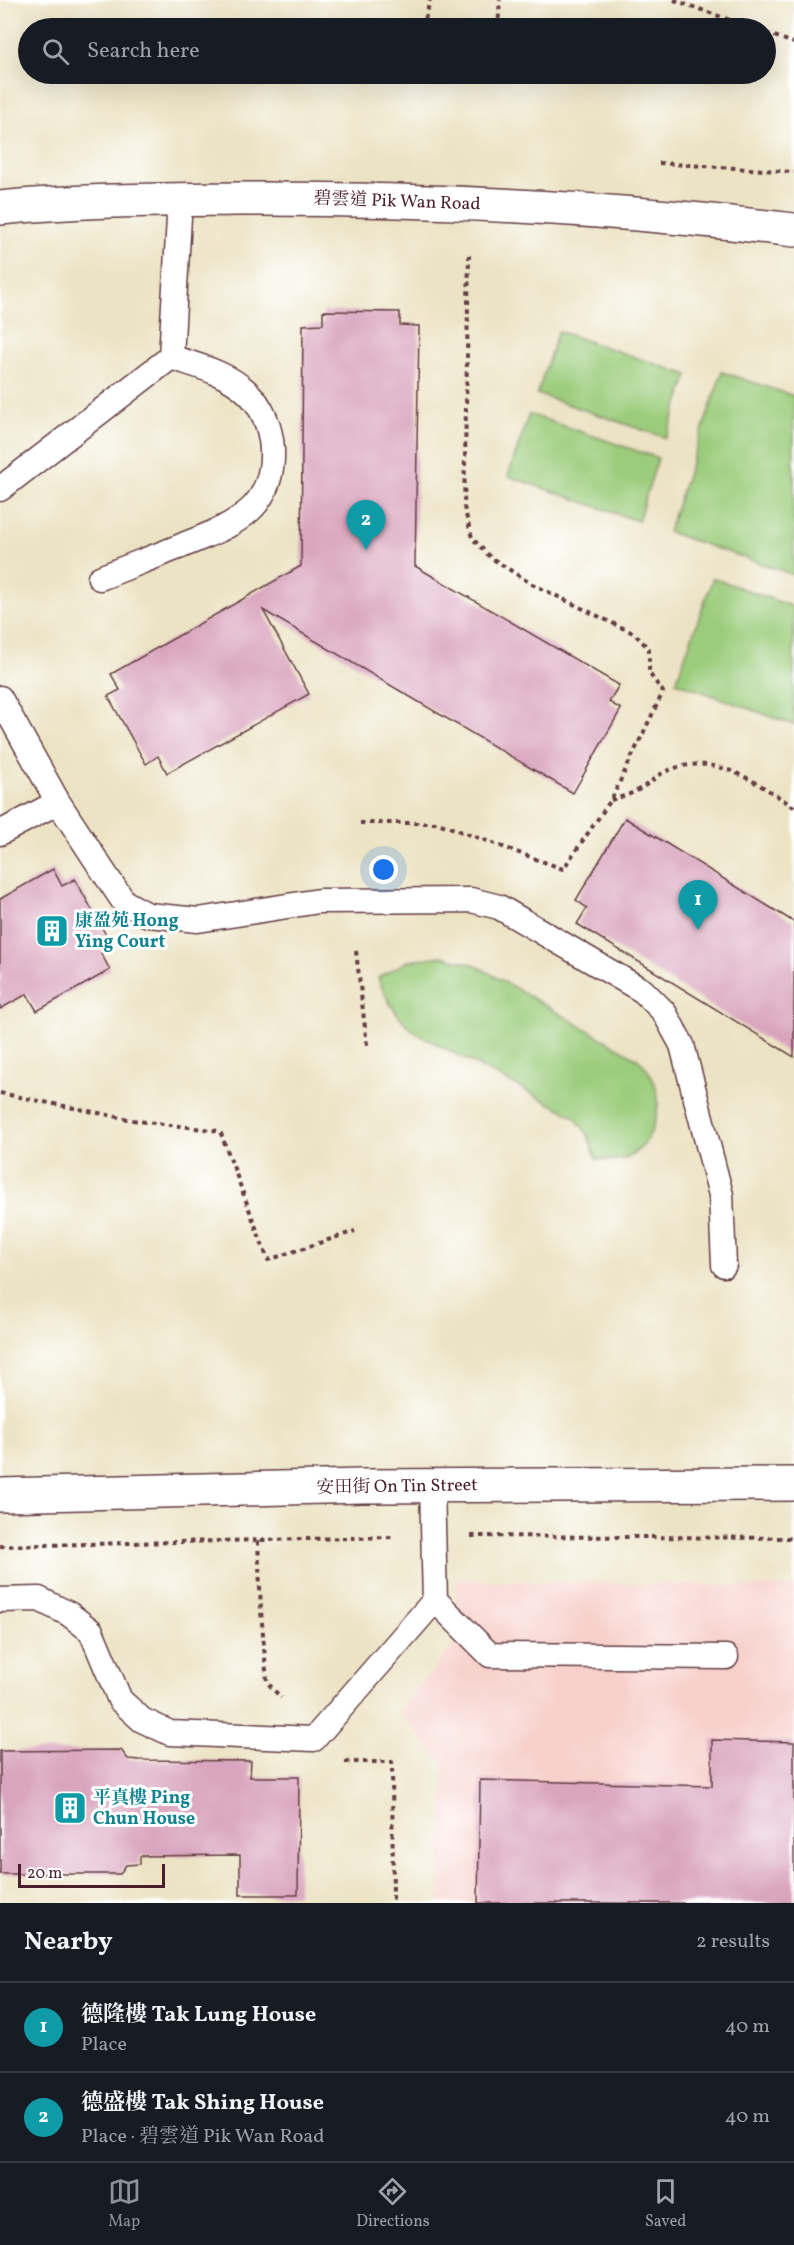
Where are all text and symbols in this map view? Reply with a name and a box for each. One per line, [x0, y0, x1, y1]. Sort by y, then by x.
search box [18, 18, 776, 84]
icon: search [39, 35, 72, 68]
text: Search here [87, 36, 200, 67]
street label: 碧雲道 Pik Wan Road [313, 187, 481, 217]
pin: 2 [346, 500, 386, 550]
your location [369, 855, 398, 884]
pin: 1 [678, 880, 718, 930]
place label: 康盈苑 Hong Ying Court [75, 909, 179, 955]
building icon: 康盈苑 Hong Ying Court [34, 913, 70, 949]
street label: 安田街 On Tin Street [316, 1473, 478, 1501]
place label: 平真樓 Ping Chun House [93, 1786, 195, 1832]
building icon: 平真樓 Ping Chun House [52, 1790, 88, 1826]
scale bar [18, 1861, 165, 1888]
text: 20 m [27, 1863, 62, 1885]
text: Nearby [24, 1924, 113, 1960]
text: 2 results [696, 1928, 770, 1956]
text: 德隆樓 Tak Lung House [81, 2000, 316, 2031]
text: 1 [39, 2013, 48, 2041]
text: 40 m [725, 2013, 770, 2041]
text: Place [81, 2031, 127, 2059]
text: 德盛樓 Tak Shing House [81, 2088, 324, 2119]
text: 2 [38, 2103, 49, 2131]
text: 40 m [725, 2103, 770, 2131]
text: Place · 碧雲道 Pik Wan Road [81, 2123, 325, 2151]
tab: Map [108, 2175, 141, 2233]
tab: Directions [356, 2175, 430, 2233]
tab: Saved [645, 2175, 686, 2233]

